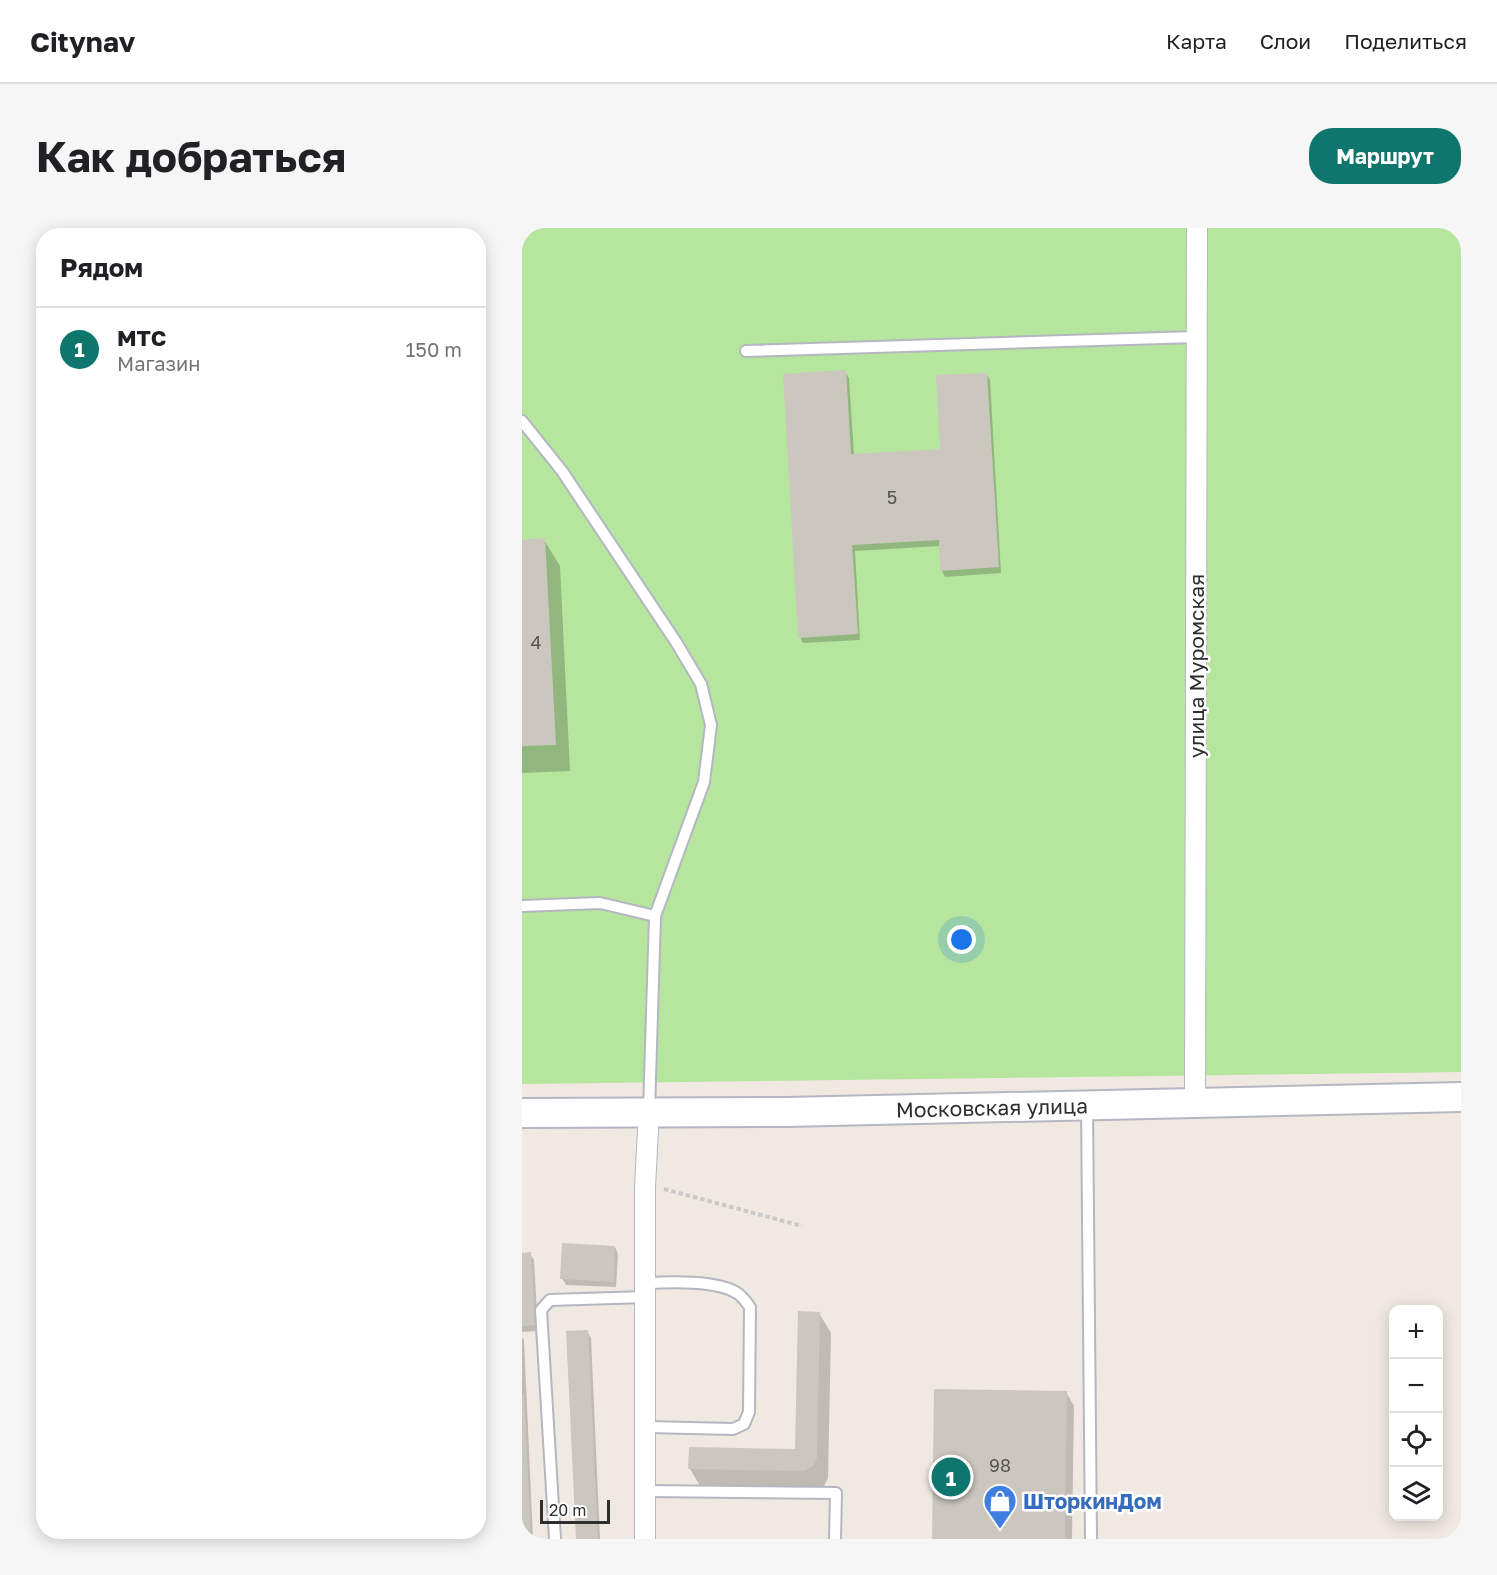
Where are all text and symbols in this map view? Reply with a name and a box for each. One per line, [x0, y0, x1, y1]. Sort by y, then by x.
text: Citynav [30, 25, 135, 58]
text: Карта [1166, 28, 1227, 54]
text: Слои [1260, 28, 1311, 54]
text: Поделиться [1344, 28, 1467, 54]
button: Маршрут [1309, 128, 1461, 184]
text: Как добраться [36, 131, 346, 181]
text: Рядом [60, 252, 143, 283]
text: МТС [117, 324, 166, 351]
text: 1 [74, 337, 85, 361]
text: 150 m [406, 337, 462, 361]
text: Магазин [117, 351, 201, 375]
house number: 5 [887, 486, 897, 508]
street label: улица Муромская [1183, 574, 1209, 758]
house number: 4 [531, 631, 542, 653]
your location [947, 925, 976, 954]
street label: Московская улица [896, 1092, 1088, 1123]
map controls [1389, 1305, 1443, 1521]
button: + [1389, 1305, 1443, 1359]
button: − [1389, 1359, 1443, 1413]
button: locate [1389, 1413, 1443, 1467]
pin: 1 [932, 1454, 970, 1500]
house number: 98 [989, 1454, 1011, 1476]
button: layers [1389, 1467, 1443, 1521]
shop icon: ШторкинДом [982, 1483, 1018, 1530]
place label: ШторкинДом [1023, 1488, 1162, 1514]
scale bar [540, 1497, 610, 1524]
text: 20 m [549, 1500, 586, 1520]

